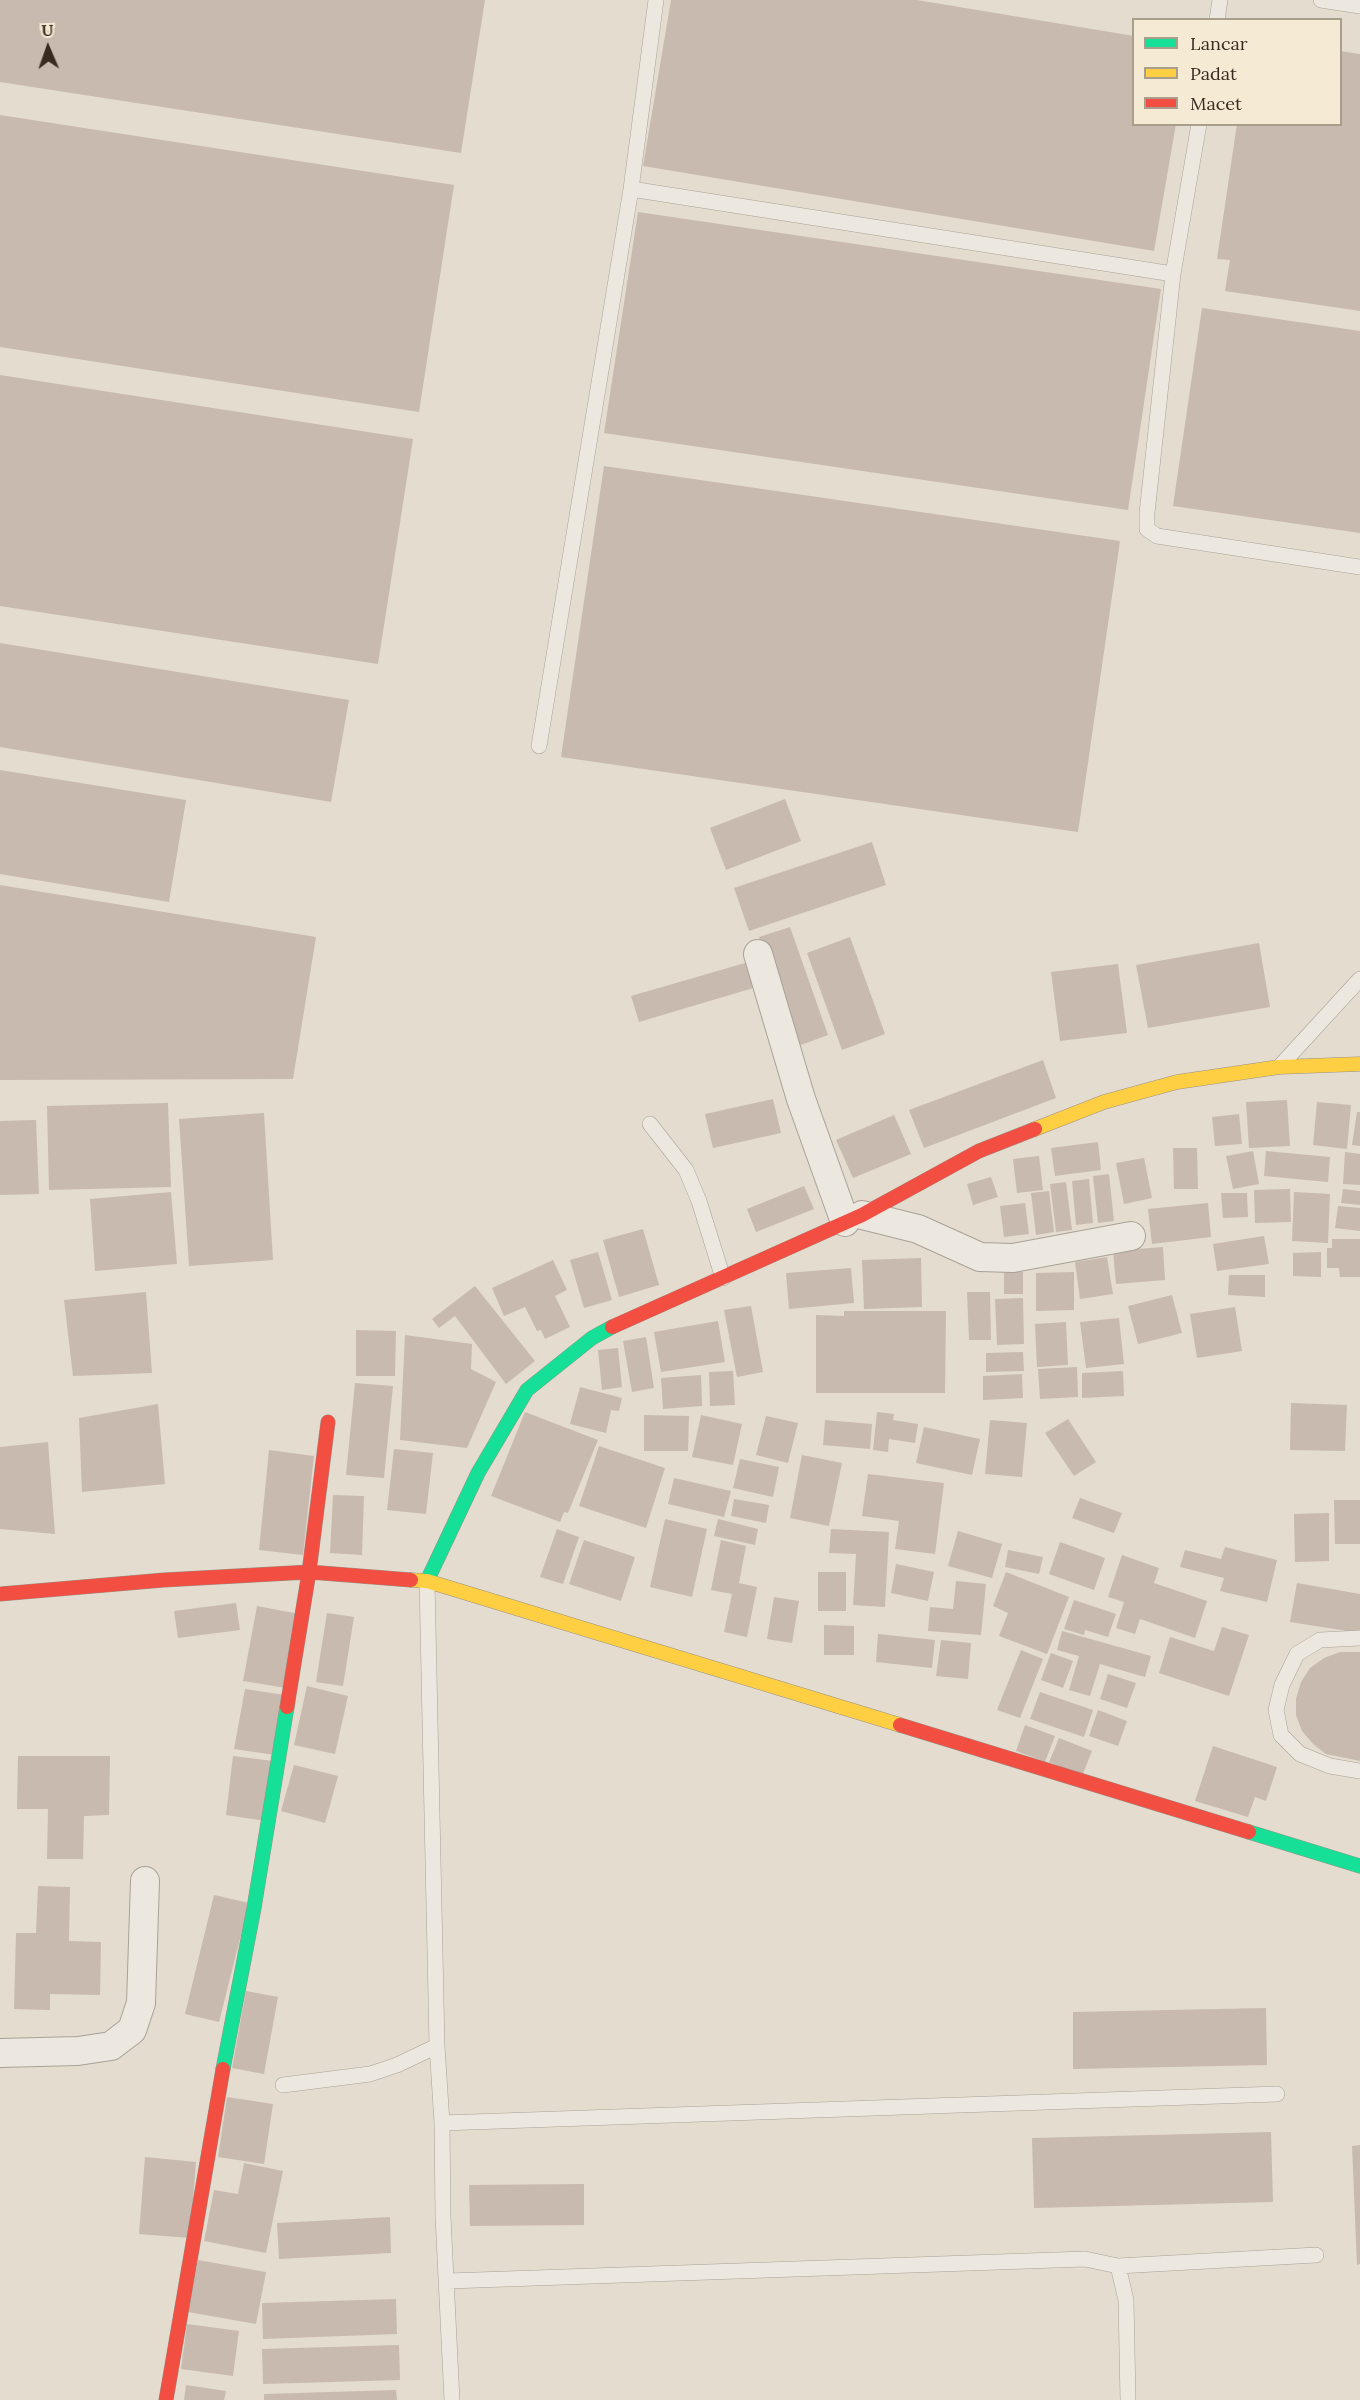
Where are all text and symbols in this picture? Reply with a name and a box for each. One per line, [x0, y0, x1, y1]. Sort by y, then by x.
north arrow [18, 18, 78, 78]
legend [1132, 18, 1342, 126]
text: U [41, 20, 54, 40]
text: Lancar [1190, 32, 1248, 55]
text: Padat [1190, 62, 1237, 85]
text: Macet [1190, 92, 1242, 115]

